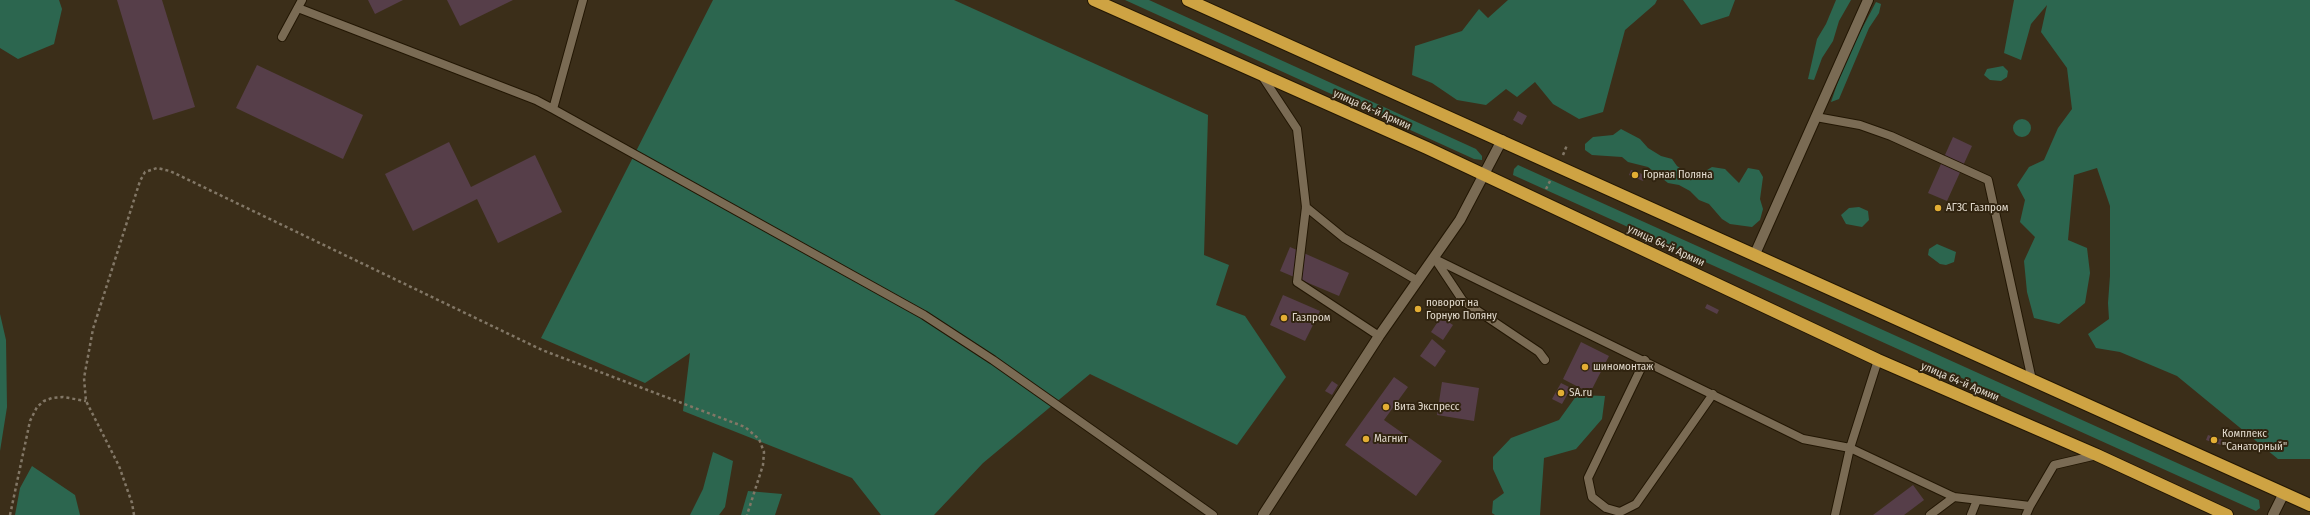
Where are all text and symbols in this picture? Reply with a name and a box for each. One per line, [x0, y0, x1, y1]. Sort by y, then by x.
street label: улица 64-й Армии [1331, 87, 1413, 133]
place label: Горная Поляна [1643, 168, 1713, 182]
marker: Горная Поляна [1630, 170, 1640, 180]
place label: АГЗС Газпром [1946, 201, 2008, 215]
marker: АГЗС Газпром [1933, 203, 1943, 213]
street label: улица 64-й Армии [1625, 222, 1707, 270]
place label: поворот на Горную Поляну [1426, 296, 1497, 322]
marker: поворот на Горную Поляну [1413, 304, 1423, 314]
place label: Газпром [1292, 311, 1330, 325]
marker: Газпром [1279, 313, 1289, 323]
place label: шиномонтаж [1593, 360, 1653, 374]
street label: улица 64-й Армии [1919, 360, 2001, 404]
marker: шиномонтаж [1580, 362, 1590, 372]
place label: SA.ru [1569, 386, 1592, 400]
marker: SA.ru [1556, 388, 1566, 398]
place label: Вита Экспресс [1394, 400, 1459, 414]
marker: Вита Экспресс [1381, 402, 1391, 412]
place label: Комплекс "Санаторный" [2222, 427, 2287, 453]
place label: Магнит [1374, 432, 1408, 446]
marker: Магнит [1361, 434, 1371, 444]
marker: Комплекс "Санаторный" [2209, 435, 2219, 445]

